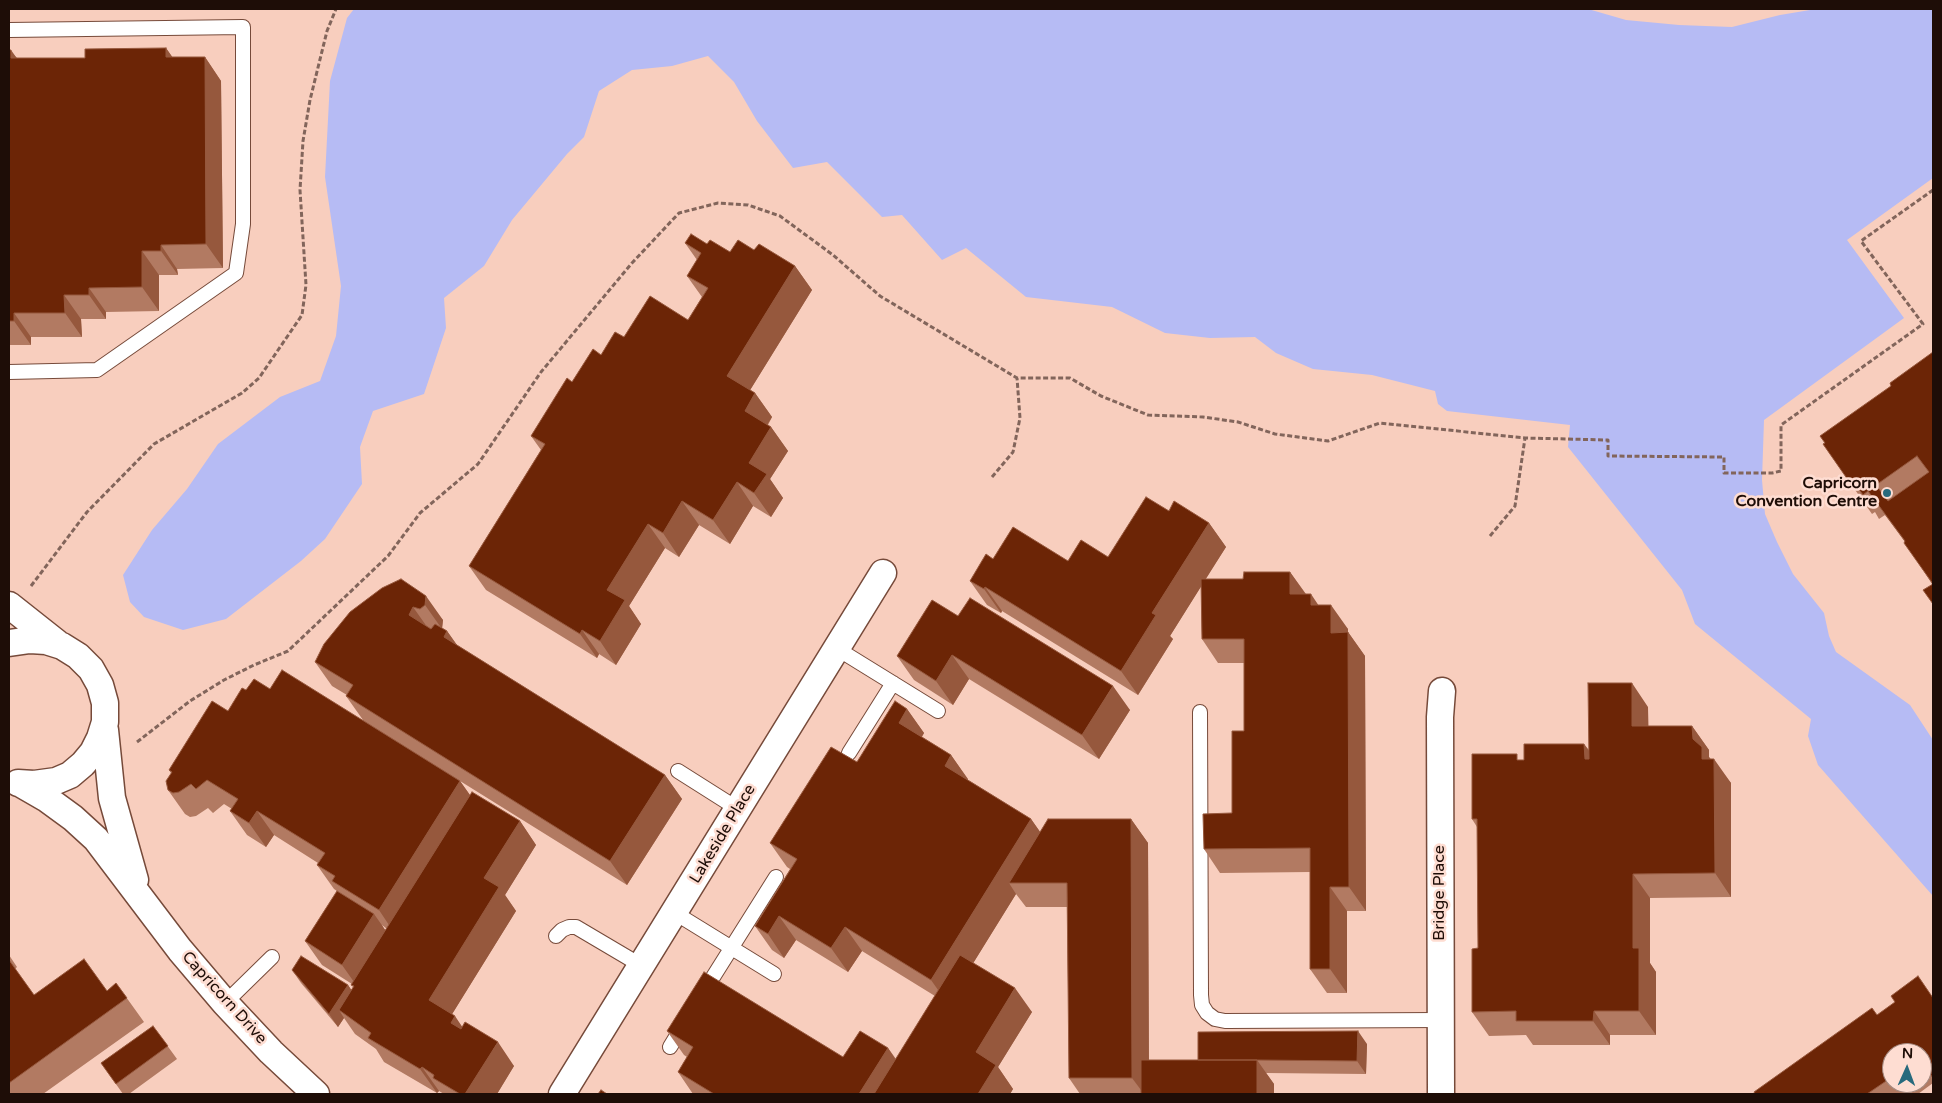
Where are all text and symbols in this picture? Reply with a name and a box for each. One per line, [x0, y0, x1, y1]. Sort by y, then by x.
place label: Capricorn Convention Centre [1736, 474, 1877, 512]
marker: Capricorn Convention Centre [1881, 487, 1893, 499]
street label: Lakeside Place [686, 781, 760, 887]
street label: Bridge Place [1430, 845, 1450, 941]
street label: Capricorn Drive [177, 948, 271, 1048]
north arrow [1882, 1043, 1932, 1093]
text: N [1902, 1045, 1913, 1062]

